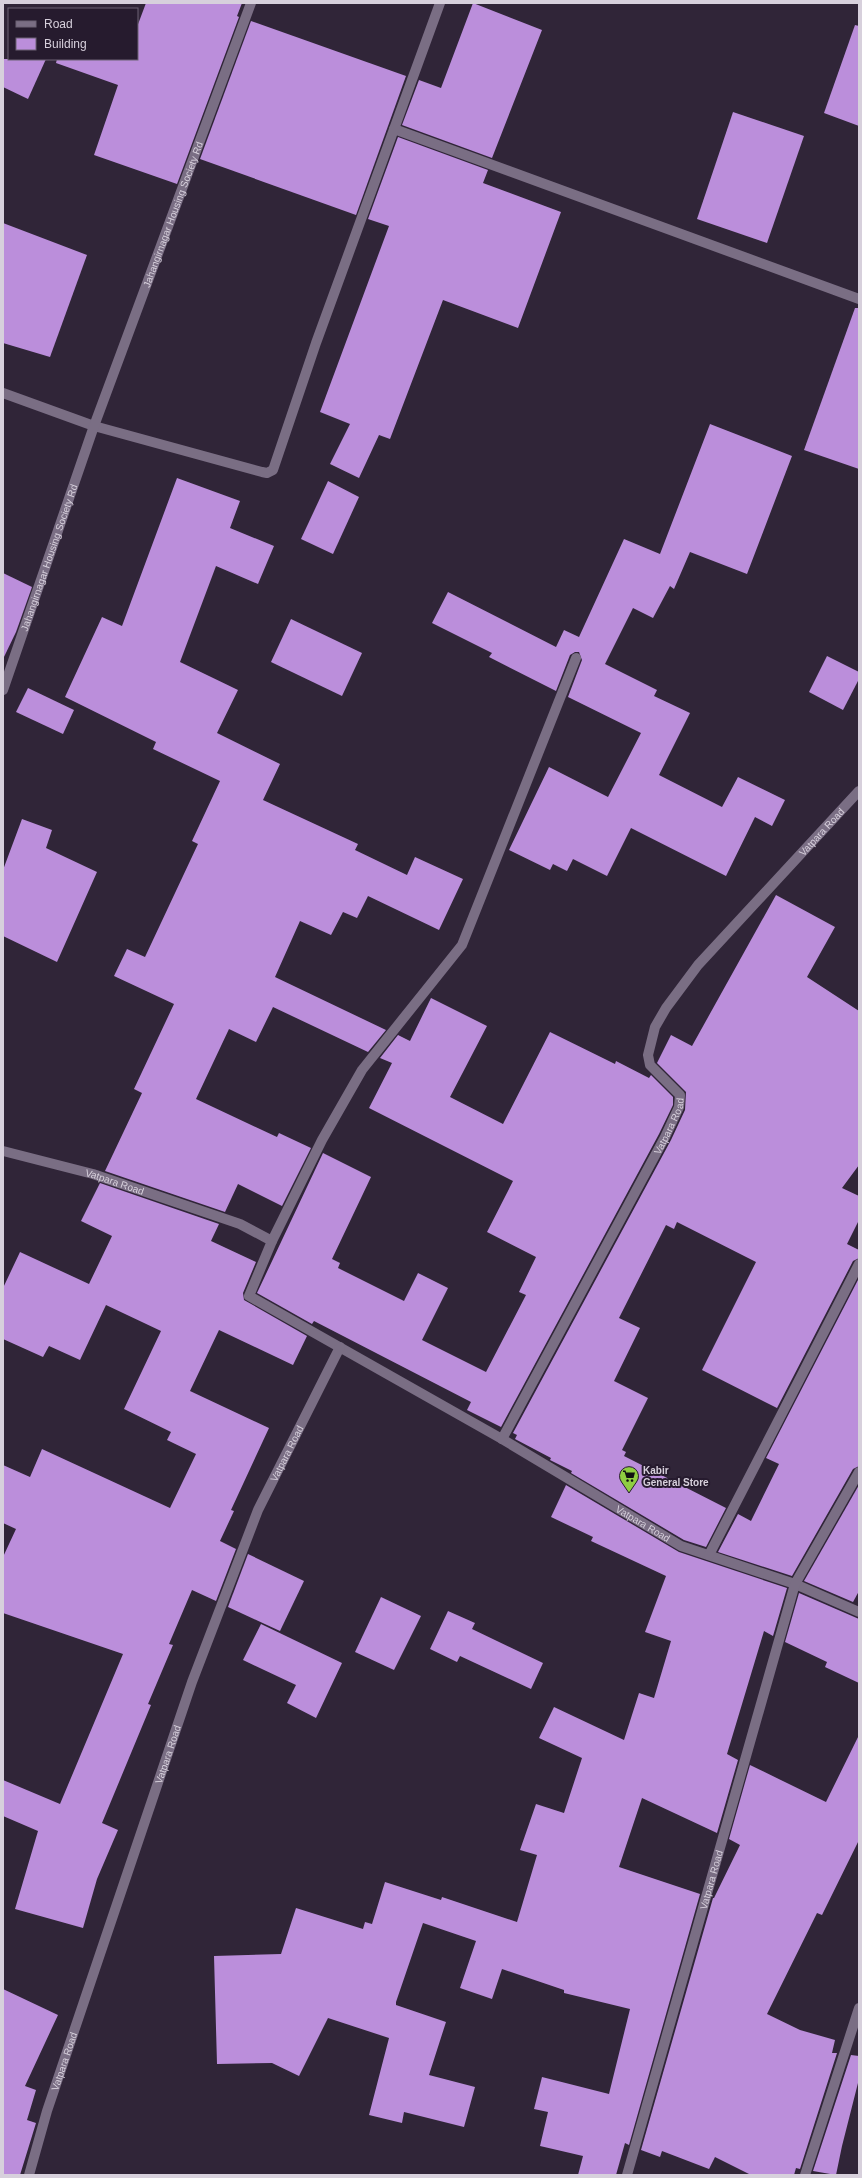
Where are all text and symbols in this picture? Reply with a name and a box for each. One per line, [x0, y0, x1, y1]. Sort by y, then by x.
legend [8, 8, 138, 60]
text: Road [44, 17, 73, 31]
text: Building [44, 37, 87, 51]
street label: Jahangirnagar Housing Society Rd [141, 140, 205, 289]
street label: Jahangirnagar Housing Society Rd [19, 483, 79, 633]
street label: Vatpara Road [797, 806, 846, 858]
street label: Vatpara Road [652, 1097, 686, 1156]
street label: Vatpara Road [84, 1167, 145, 1197]
street label: Vatpara Road [268, 1424, 306, 1483]
supermarket icon: Kabir General Store [618, 1465, 640, 1493]
place label: Kabir General Store [643, 1465, 709, 1488]
street label: Vatpara Road [614, 1503, 672, 1544]
street label: Vatpara Road [153, 1724, 183, 1785]
street label: Vatpara Road [698, 1849, 725, 1911]
street label: Vatpara Road [49, 2031, 79, 2092]

